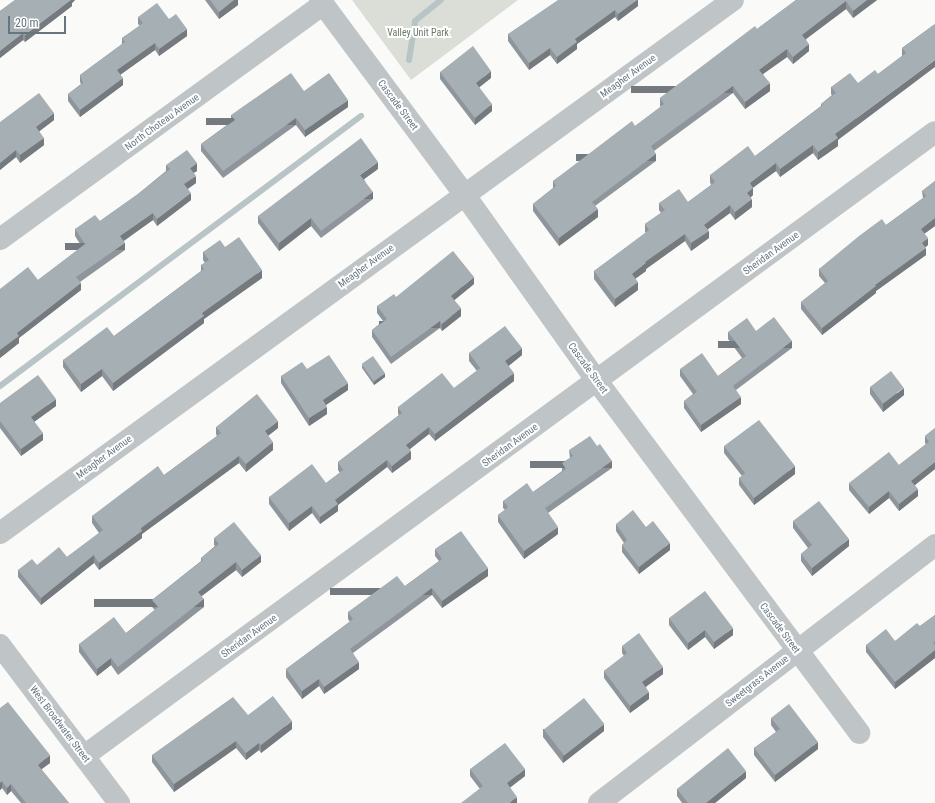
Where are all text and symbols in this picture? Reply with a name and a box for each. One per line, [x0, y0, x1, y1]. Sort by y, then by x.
scale bar [10, 8, 68, 34]
text: 20 m [15, 16, 39, 30]
park label: Valley Unit Park [387, 27, 449, 39]
street label: Meagher Avenue [598, 52, 658, 100]
street label: Cascade Street [375, 78, 421, 132]
street label: North Choteau Avenue [123, 91, 201, 153]
street label: Sheridan Avenue [741, 229, 801, 277]
street label: Meagher Avenue [336, 242, 396, 290]
street label: Cascade Street [566, 340, 610, 396]
street label: Sheridan Avenue [480, 421, 540, 469]
street label: Meagher Avenue [74, 433, 134, 481]
street label: Cascade Street [757, 601, 803, 655]
street label: Sheridan Avenue [219, 612, 279, 660]
street label: Sweetgrass Avenue [723, 653, 791, 709]
street label: West Broadwater Street [27, 683, 93, 765]

